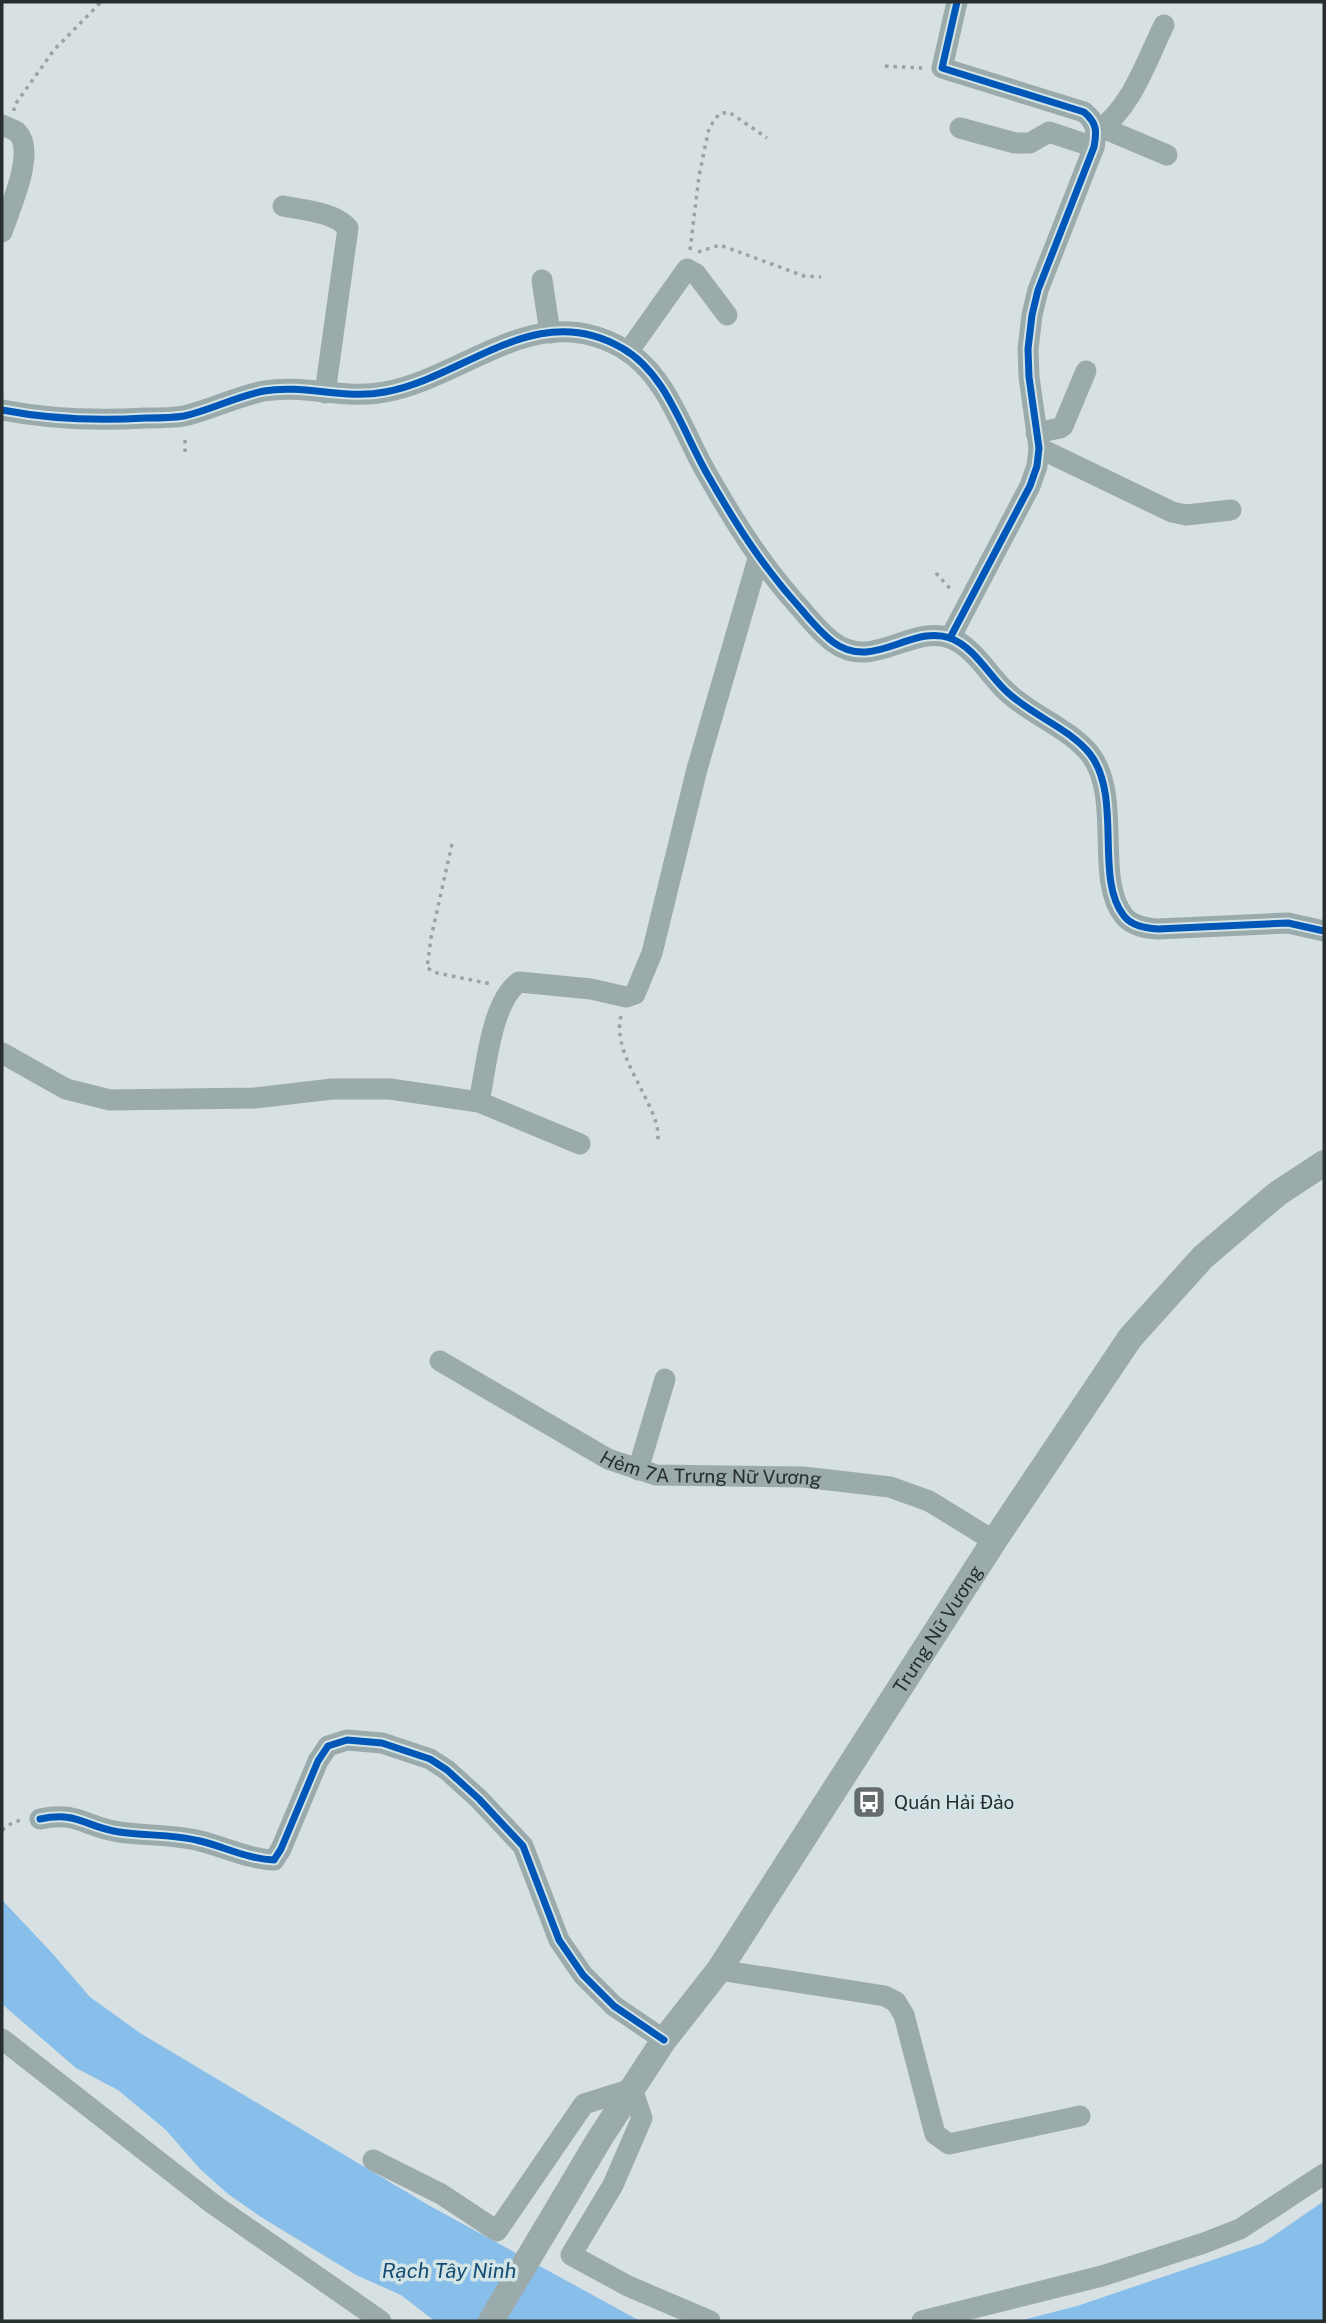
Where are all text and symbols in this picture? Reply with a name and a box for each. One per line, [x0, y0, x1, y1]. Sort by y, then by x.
street label: Hẻm 7A Trưng Nữ Vương [596, 1446, 823, 1490]
street label: Trưng Nữ Vương [888, 1561, 987, 1697]
bus stop icon: Quán Hải Đảo [850, 1783, 888, 1821]
place label: Quán Hải Đảo [894, 1791, 1014, 1813]
water label: Rạch Tây Ninh [382, 2258, 516, 2283]

